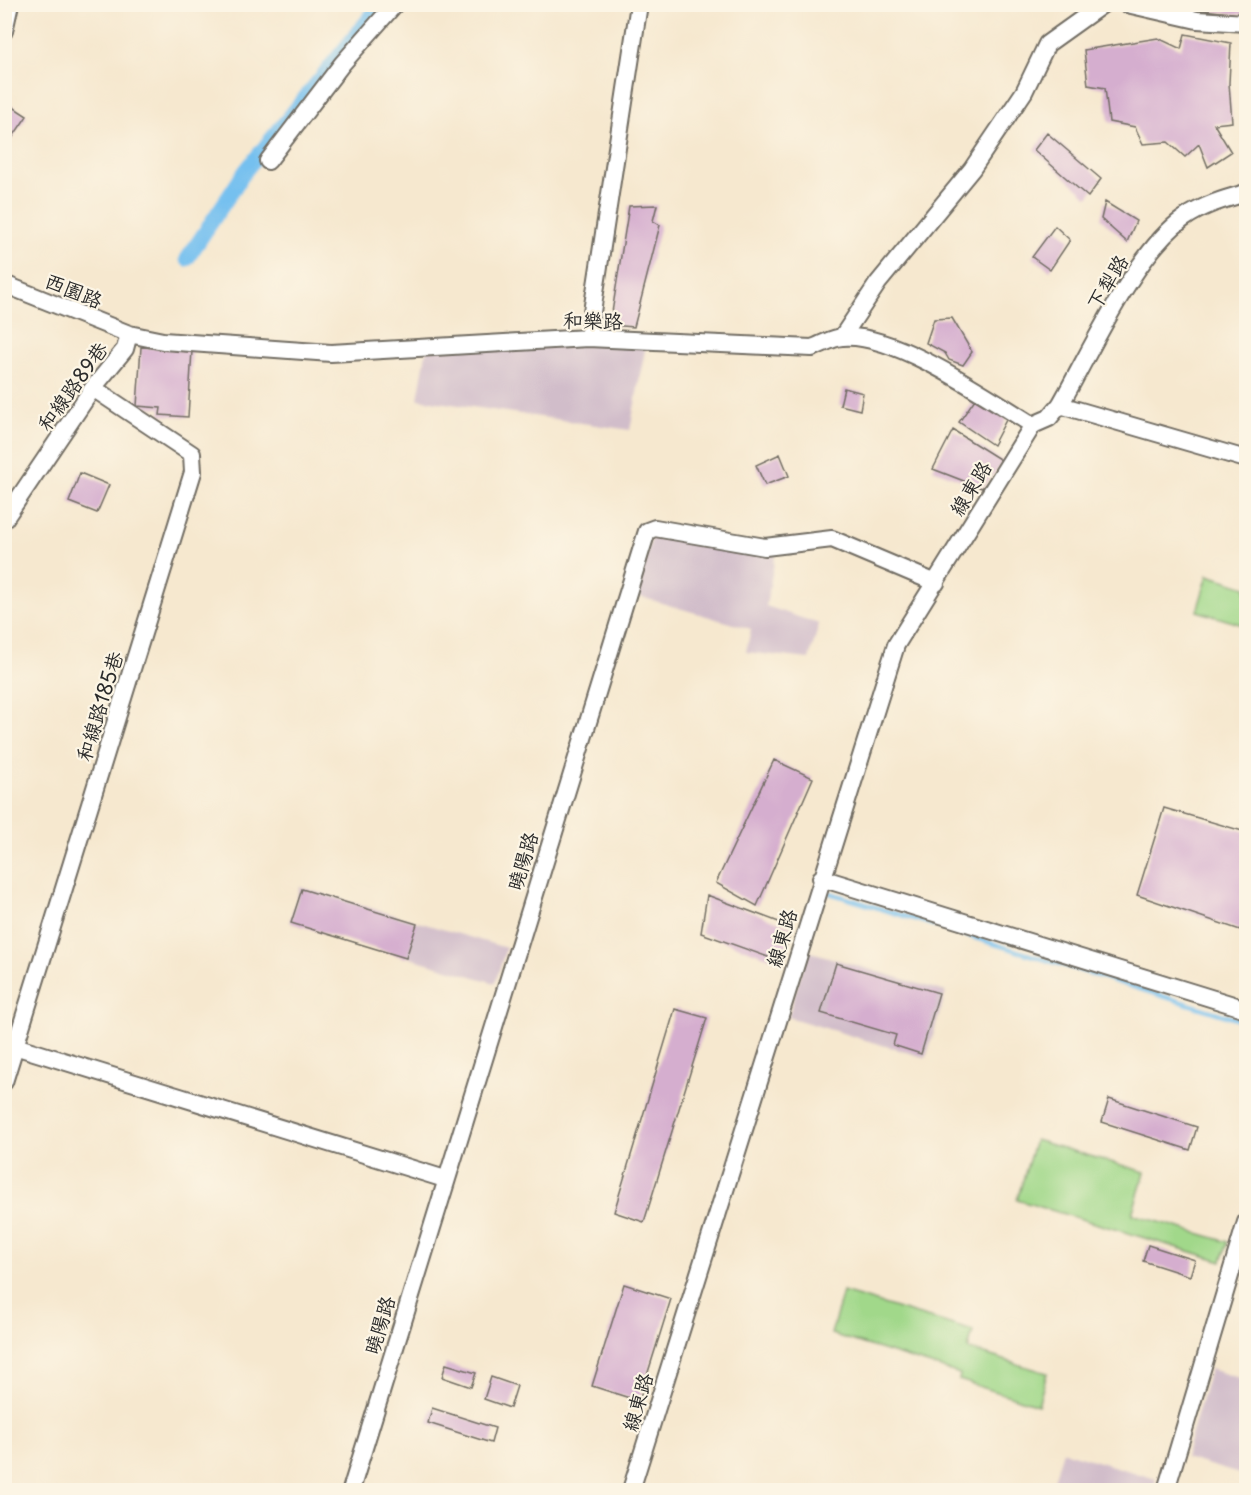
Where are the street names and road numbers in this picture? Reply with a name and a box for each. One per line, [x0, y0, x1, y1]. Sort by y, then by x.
street label: 下犁路 [1079, 248, 1136, 315]
street label: 西園路 [41, 265, 108, 316]
street label: 和樂路 [563, 304, 624, 336]
street label: 和線路89巷 [29, 334, 115, 437]
street label: 線東路 [941, 454, 999, 521]
street label: 和線路185巷 [68, 646, 130, 765]
street label: 曉陽路 [499, 827, 545, 894]
street label: 線東路 [758, 904, 804, 971]
street label: 曉陽路 [356, 1291, 402, 1358]
street label: 線東路 [614, 1368, 660, 1435]

